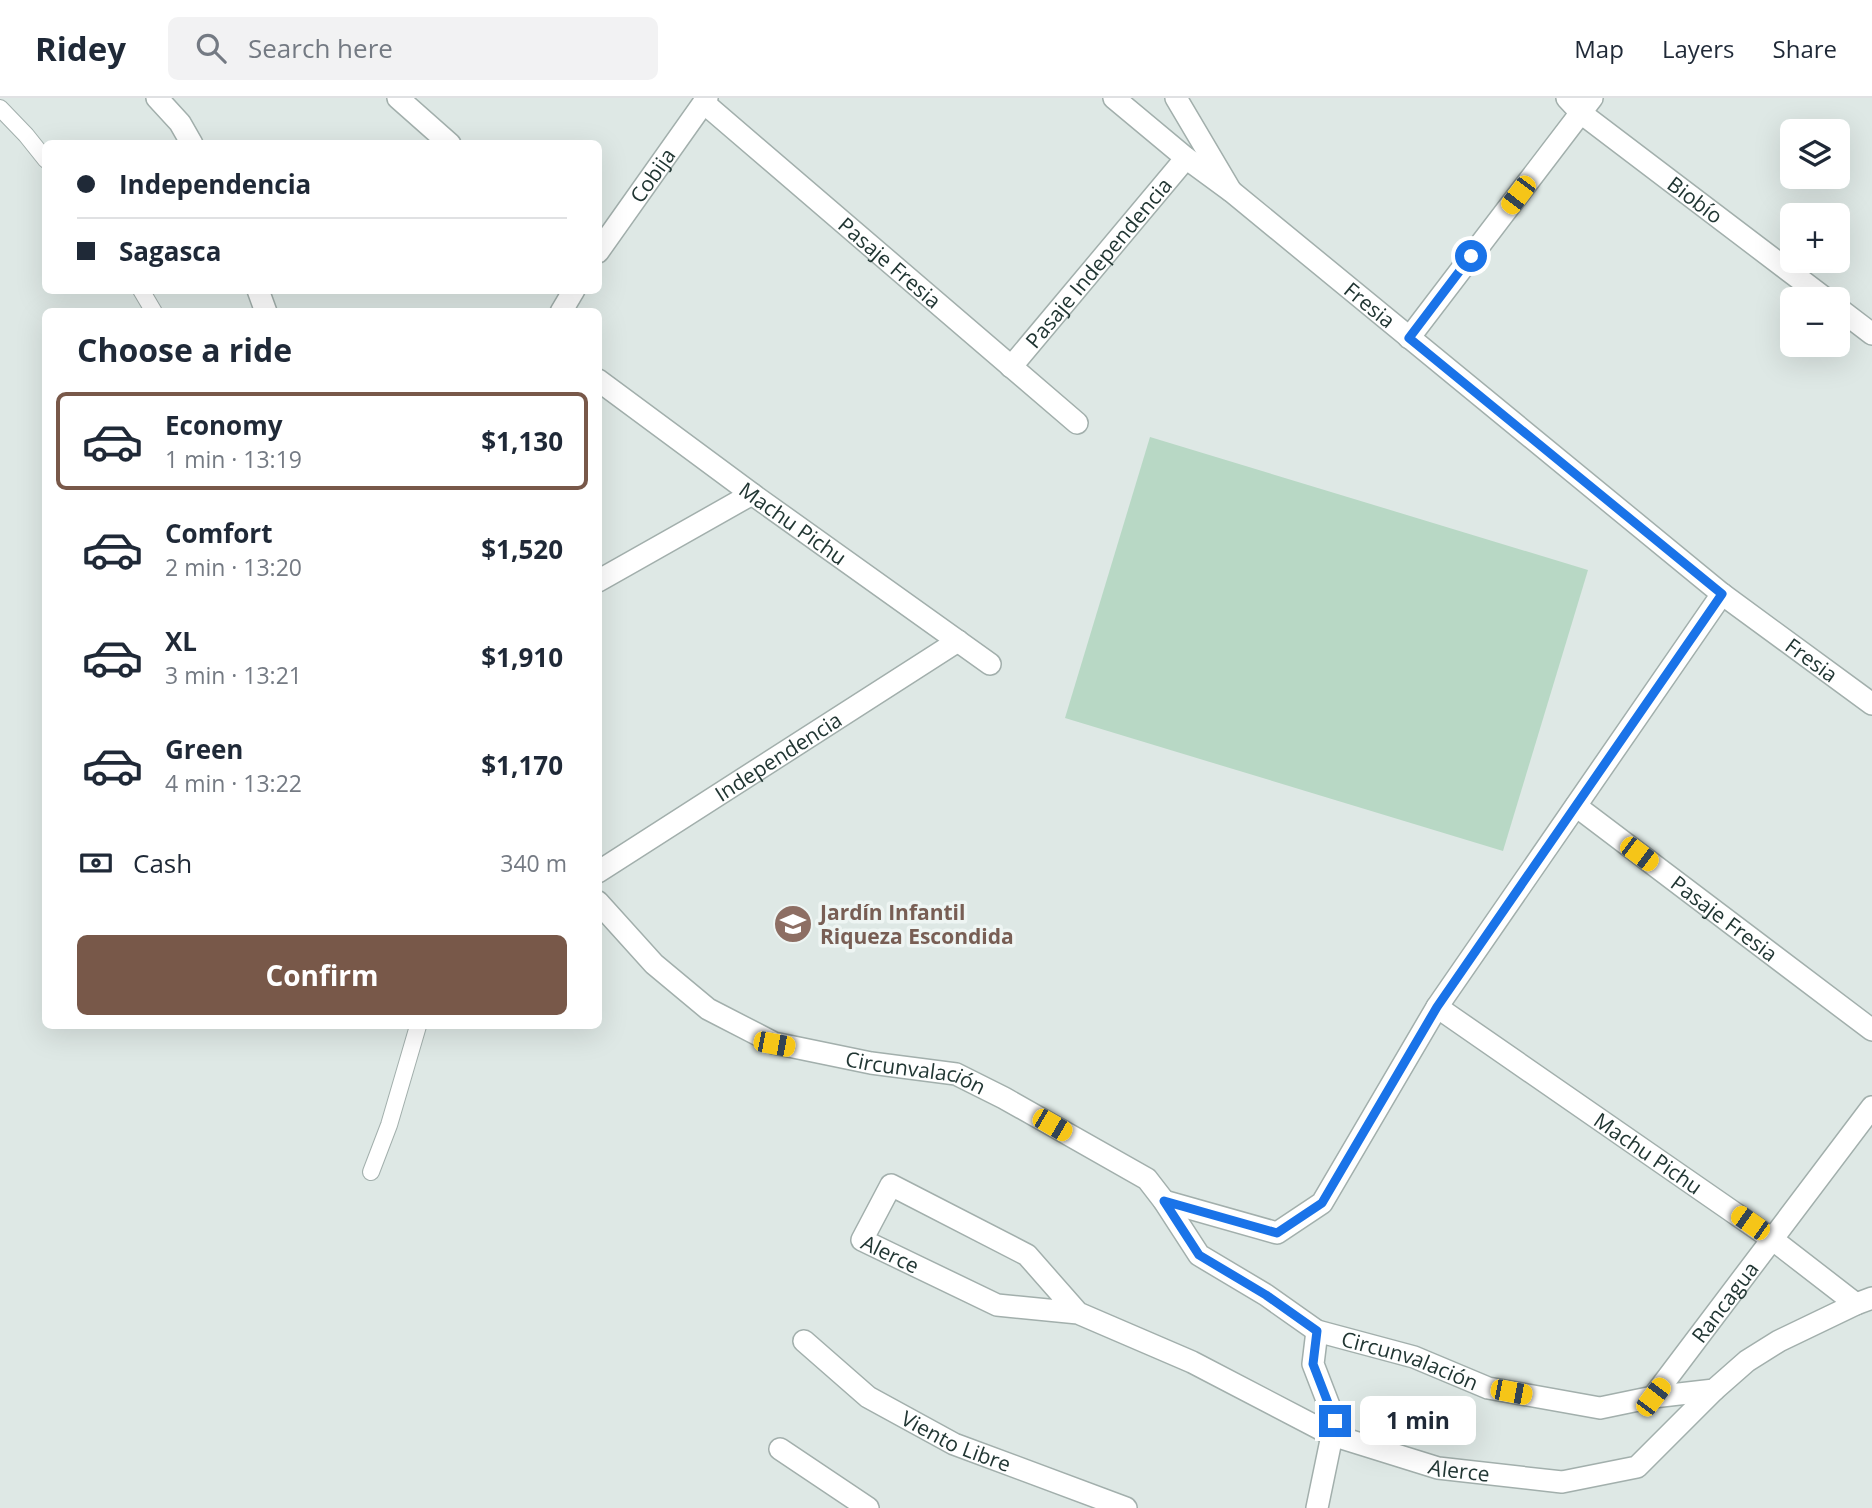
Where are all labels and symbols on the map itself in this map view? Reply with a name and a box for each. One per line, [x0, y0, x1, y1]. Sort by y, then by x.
street label: Cobija [623, 142, 681, 208]
street label: Biobío [1662, 170, 1729, 230]
street label: Pasaje Independencia [1019, 172, 1178, 354]
car [1497, 172, 1540, 218]
street label: Pasaje Fresia [833, 211, 947, 314]
route start [1455, 240, 1487, 272]
street label: Fresia [1338, 276, 1401, 334]
street label: Machu Pichu [734, 475, 852, 571]
street label: Fresia [1780, 631, 1843, 688]
street label: Independencia [709, 705, 847, 808]
car [1616, 833, 1663, 875]
street label: Pasaje Fresia [1665, 869, 1783, 968]
place label: Jardín Infantil Riqueza Escondida [818, 898, 1014, 950]
school or university icon: Jardín Infantil Riqueza Escondida [772, 903, 814, 945]
car [752, 1030, 797, 1058]
street label: Circunvalación [843, 1044, 991, 1101]
car [1029, 1105, 1076, 1145]
street label: Machu Pichu [1589, 1106, 1708, 1201]
car [1727, 1202, 1774, 1244]
street label: Alerce [857, 1228, 924, 1280]
street label: Rancagua [1685, 1256, 1765, 1348]
street label: Circunvalación [1339, 1324, 1483, 1396]
car [1632, 1374, 1675, 1420]
car [1489, 1378, 1534, 1406]
callout: 1 min [1360, 1396, 1475, 1446]
street label: Viento Libre [896, 1404, 1015, 1478]
route end [1319, 1405, 1351, 1437]
street label: Alerce [1425, 1452, 1491, 1488]

